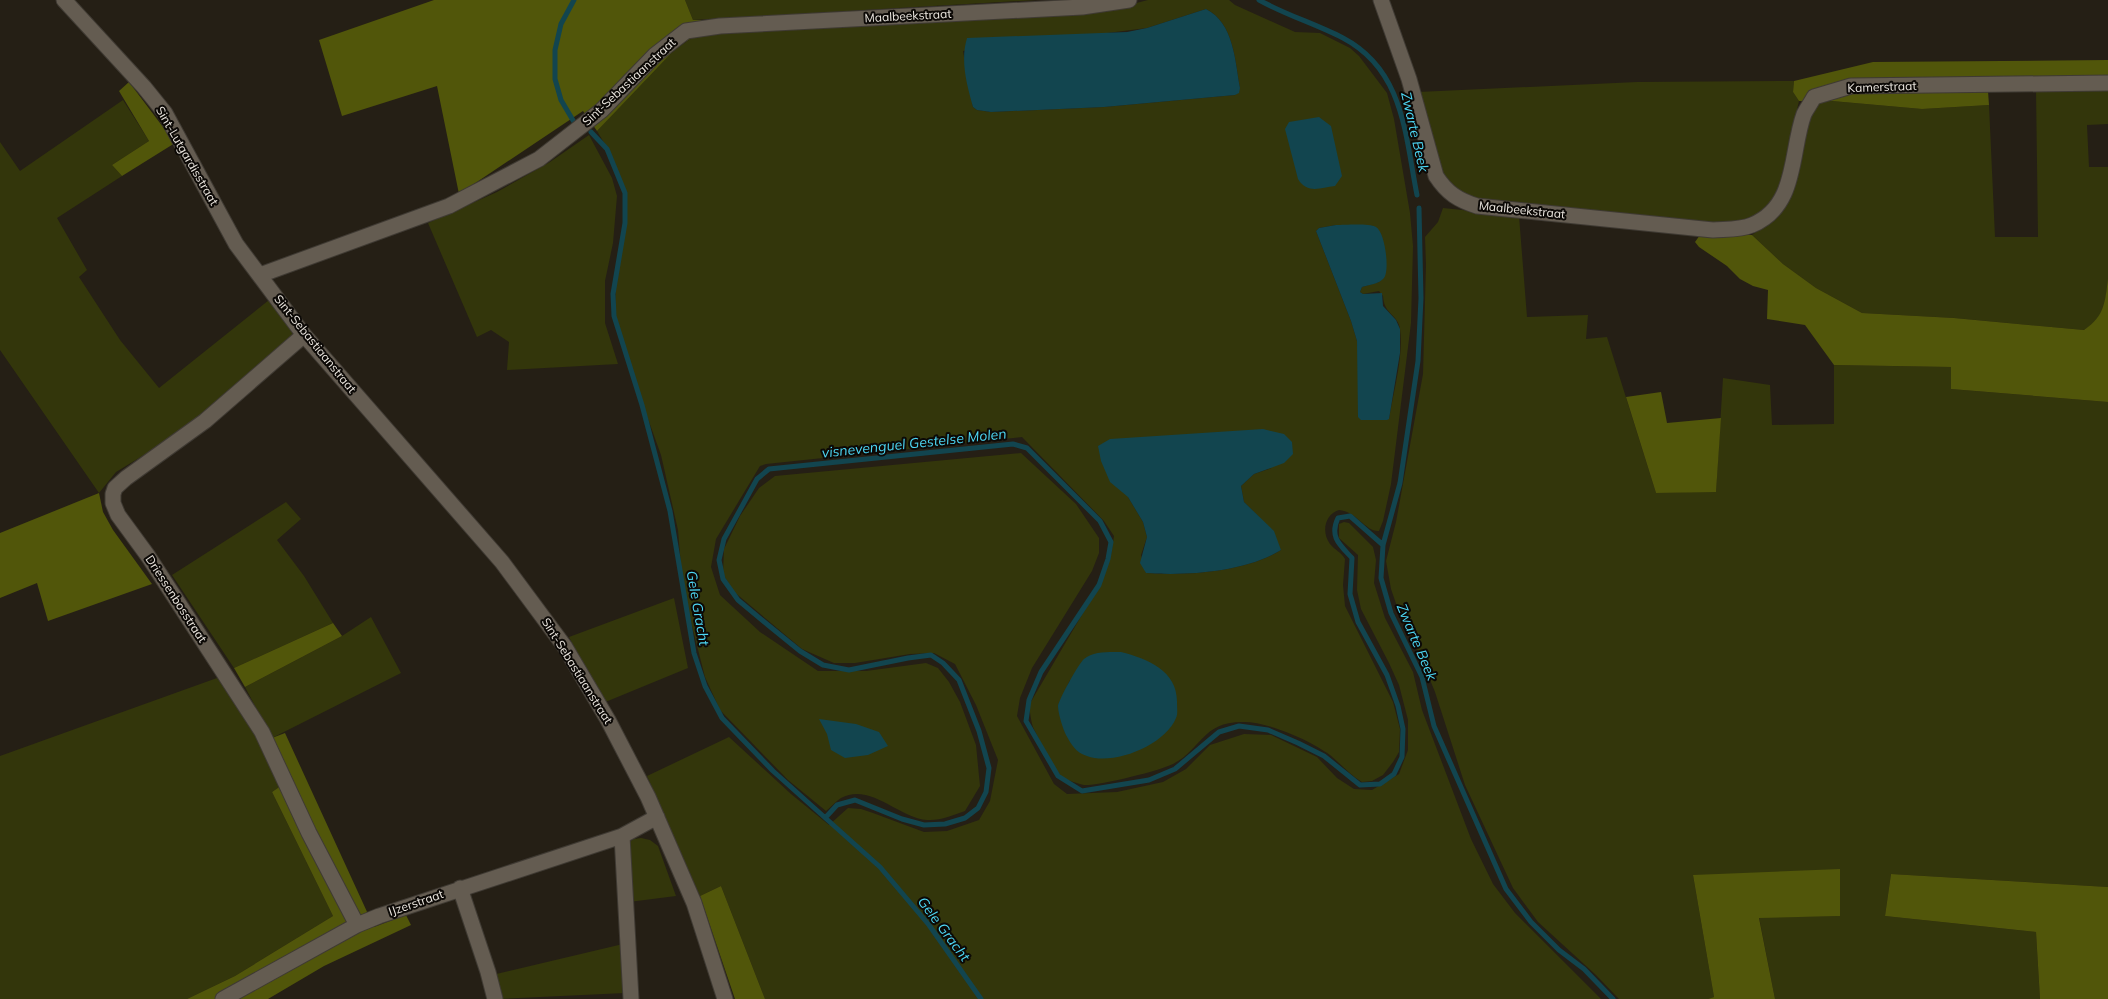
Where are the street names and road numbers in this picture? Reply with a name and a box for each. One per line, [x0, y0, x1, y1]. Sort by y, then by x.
street label: Maalbeekstraat [864, 6, 952, 25]
street label: Sint-Sebastiaanstraat [579, 35, 678, 129]
street label: Kamerstraat [1847, 78, 1917, 95]
street label: Sint-Lutgardisstraat [153, 104, 222, 208]
street label: Maalbeekstraat [1478, 198, 1566, 222]
street label: Sint-Sebastiaanstraat [271, 292, 360, 396]
street label: Driessenbosstraat [143, 552, 210, 645]
street label: Sint-Sebastiaanstraat [539, 615, 616, 726]
street label: IJzerstraat [386, 886, 445, 919]

